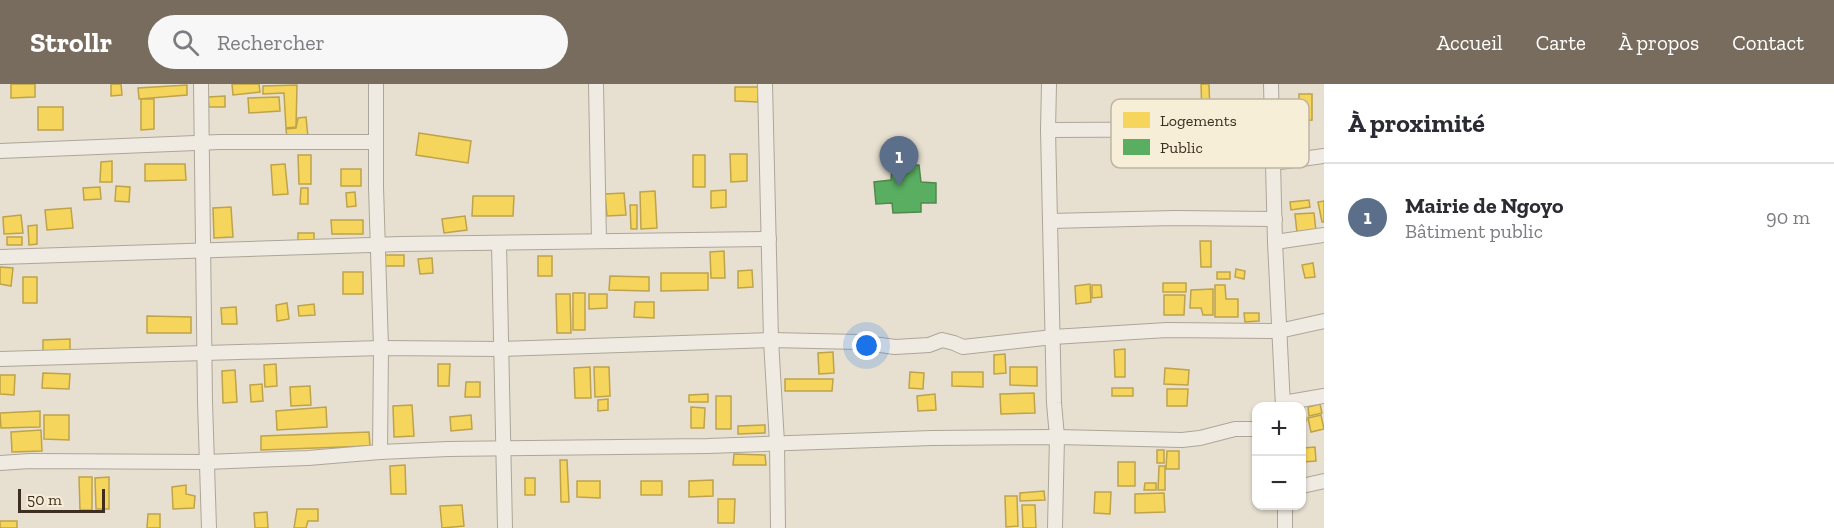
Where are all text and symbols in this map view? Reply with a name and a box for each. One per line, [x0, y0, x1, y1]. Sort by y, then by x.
search box [148, 15, 568, 69]
text: Strollr [30, 26, 112, 59]
icon: search [169, 26, 202, 59]
text: Rechercher [217, 29, 325, 56]
text: Accueil [1437, 30, 1503, 55]
text: Carte [1536, 30, 1586, 55]
text: À propos [1619, 30, 1699, 55]
text: Contact [1732, 30, 1804, 55]
legend [1111, 99, 1309, 168]
text: À proximité [1348, 107, 1485, 139]
text: Logements [1160, 111, 1237, 130]
pin: 1 [880, 136, 918, 186]
text: Public [1160, 138, 1203, 157]
text: Mairie de Ngoyo [1405, 192, 1563, 219]
text: 1 [1363, 205, 1372, 229]
text: 90 m [1766, 205, 1810, 229]
text: Bâtiment public [1405, 219, 1543, 243]
your location [852, 331, 881, 360]
map controls [1252, 402, 1306, 510]
button: + [1252, 402, 1306, 456]
button: − [1252, 456, 1306, 510]
scale bar [18, 486, 105, 514]
text: 50 m [27, 490, 62, 509]

